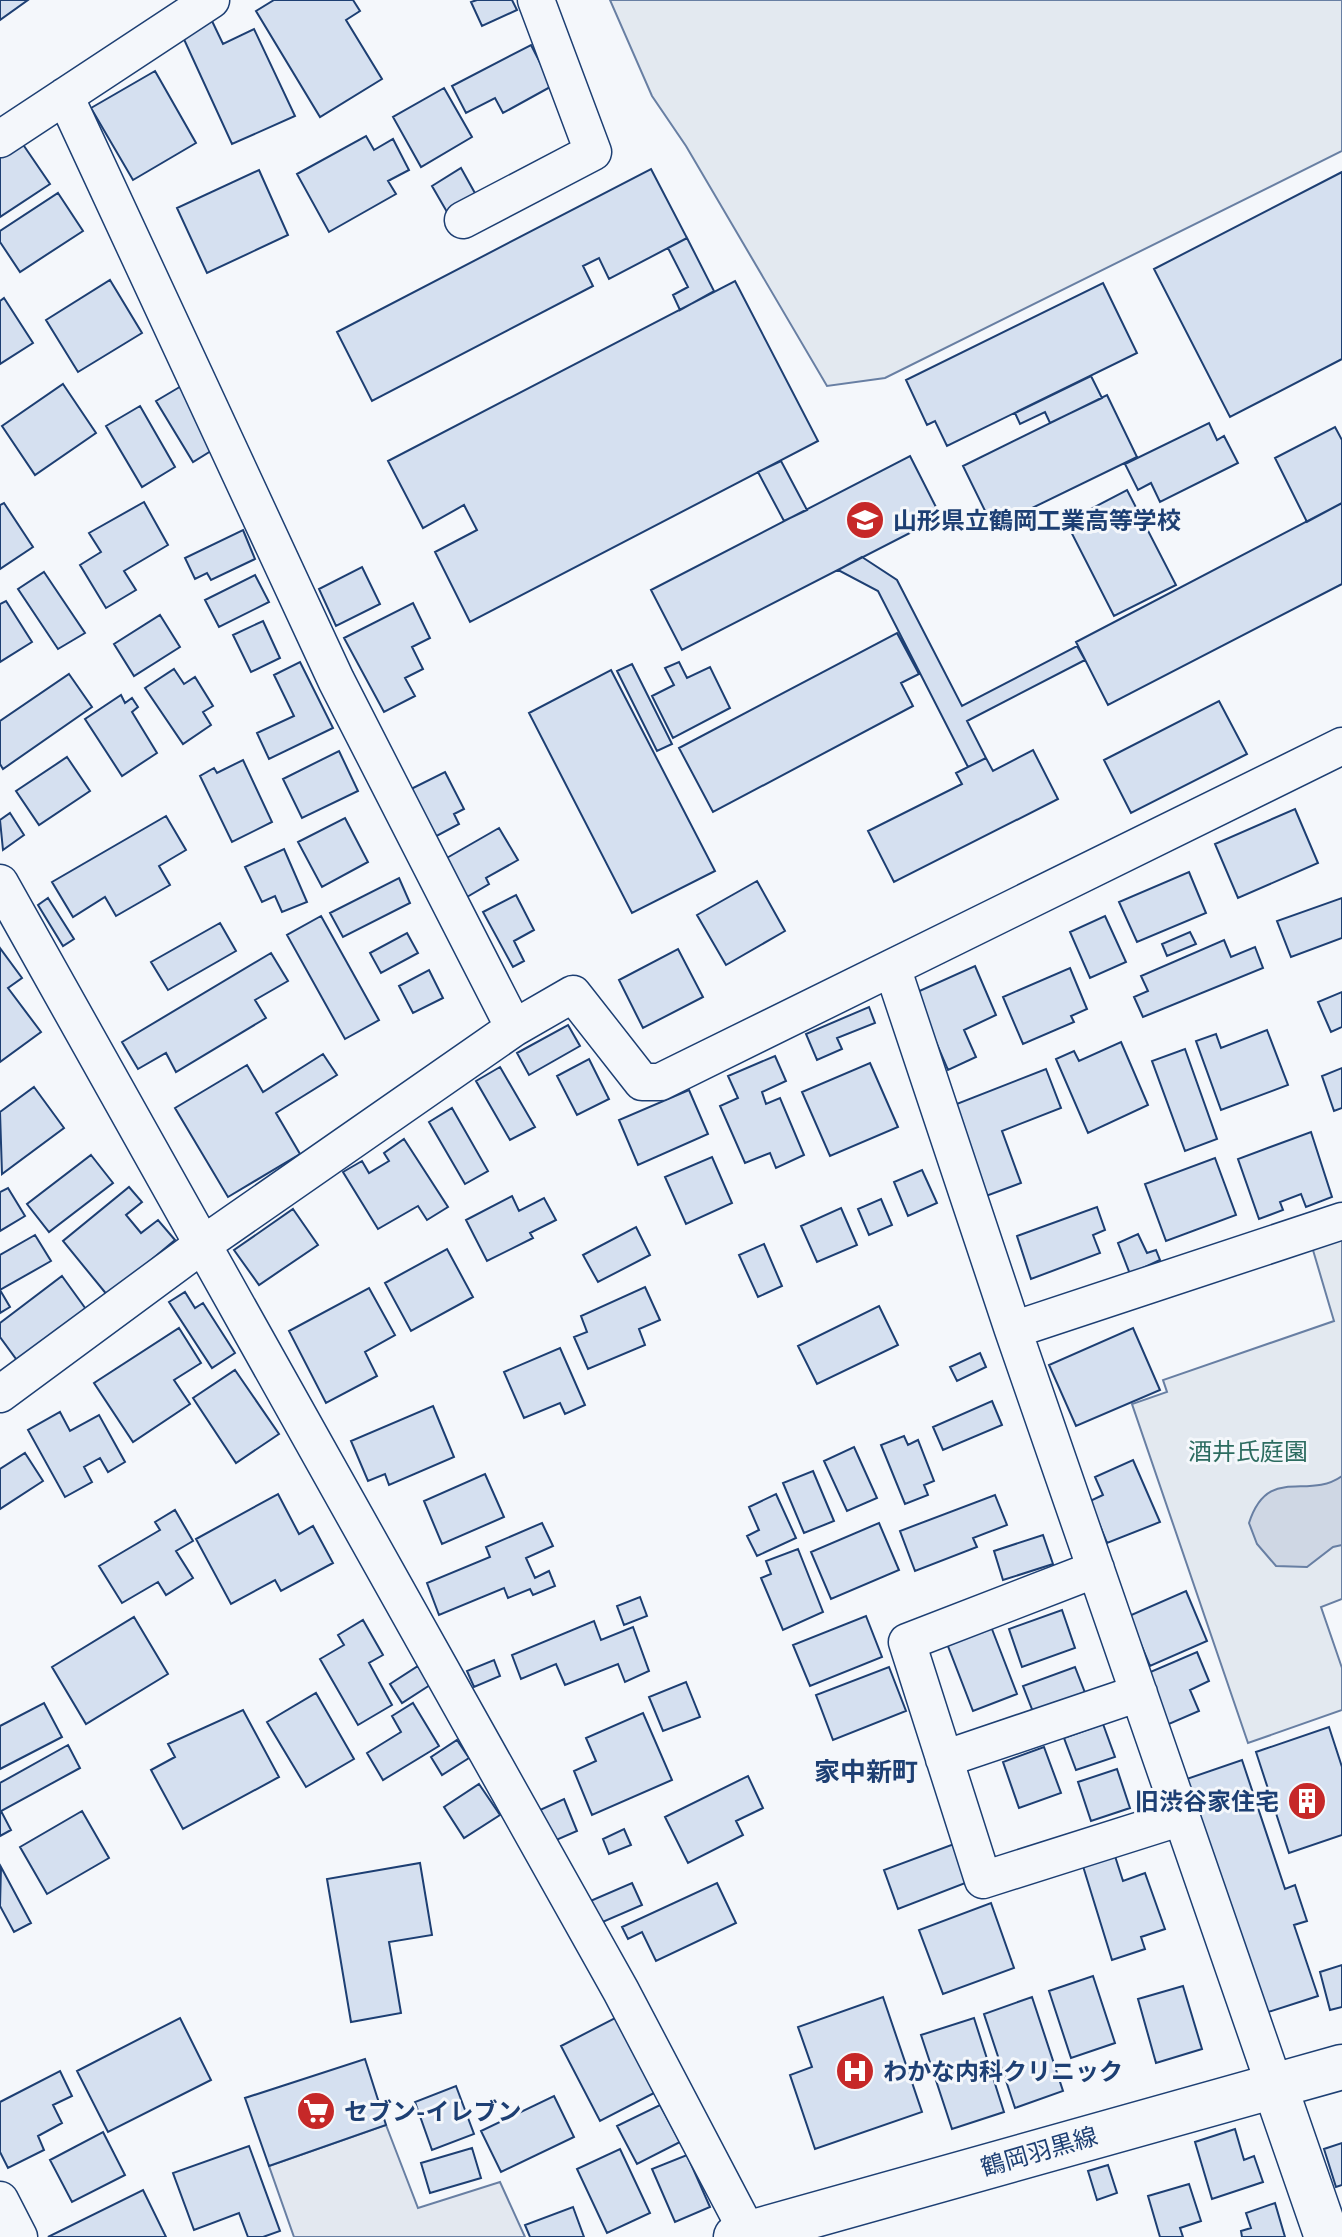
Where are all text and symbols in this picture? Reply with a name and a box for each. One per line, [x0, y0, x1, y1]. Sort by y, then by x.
school or university icon: 山形県立鶴岡工業高等学校 [844, 499, 886, 541]
place label: 山形県立鶴岡工業高等学校 [893, 506, 1181, 534]
park label: 酒井氏庭園 [1188, 1437, 1308, 1465]
district label: 家中新町 [814, 1756, 918, 1787]
building icon: 旧渋谷家住宅 [1286, 1780, 1328, 1822]
place label: 旧渋谷家住宅 [1135, 1787, 1279, 1815]
hospital icon: わかな内科クリニック [834, 2050, 876, 2092]
place label: わかな内科クリニック [883, 2057, 1123, 2085]
supermarket icon: セブン-イレブン [295, 2090, 337, 2132]
place label: セブン-イレブン [344, 2097, 521, 2125]
street label: 鶴岡羽黒線 [977, 2121, 1101, 2181]

